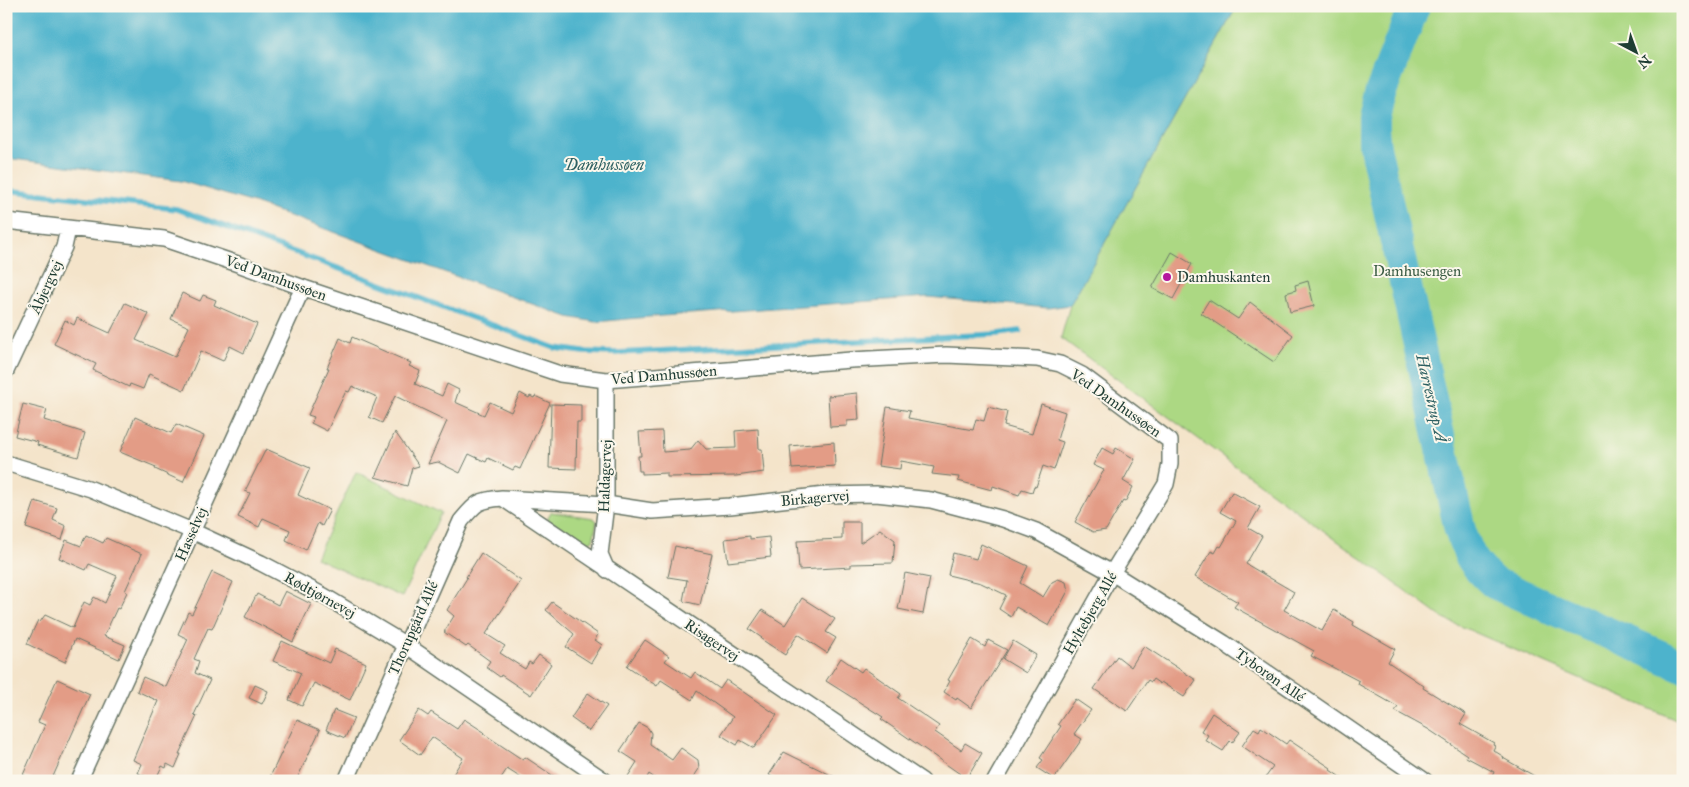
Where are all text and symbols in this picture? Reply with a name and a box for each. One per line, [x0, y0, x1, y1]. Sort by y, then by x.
north arrow [1612, 28, 1662, 78]
text: N [1634, 51, 1654, 72]
water label: Damhussøen [564, 155, 645, 174]
street label: Ved Damhussøen [222, 251, 329, 305]
street label: Åbjergvej [25, 257, 66, 318]
park label: Damhusengen [1373, 262, 1461, 280]
place label: Damhuskanten [1177, 268, 1270, 286]
marker: Damhuskanten [1161, 271, 1173, 283]
water label: Harrestrup Å [1411, 351, 1453, 445]
street label: Ved Damhussøen [609, 361, 718, 389]
street label: Ved Damhussøen [1066, 365, 1165, 441]
street label: Haldagervej [595, 439, 615, 513]
street label: Birkagervej [780, 486, 850, 510]
street label: Hasselvej [171, 504, 211, 564]
street label: Rødtjørnevej [281, 568, 359, 622]
street label: Hyltebjerg Allé [1059, 568, 1121, 658]
street label: Thorupgård Allé [384, 577, 442, 678]
street label: Risagervej [681, 615, 743, 665]
street label: Tyborøn Allé [1232, 644, 1309, 706]

